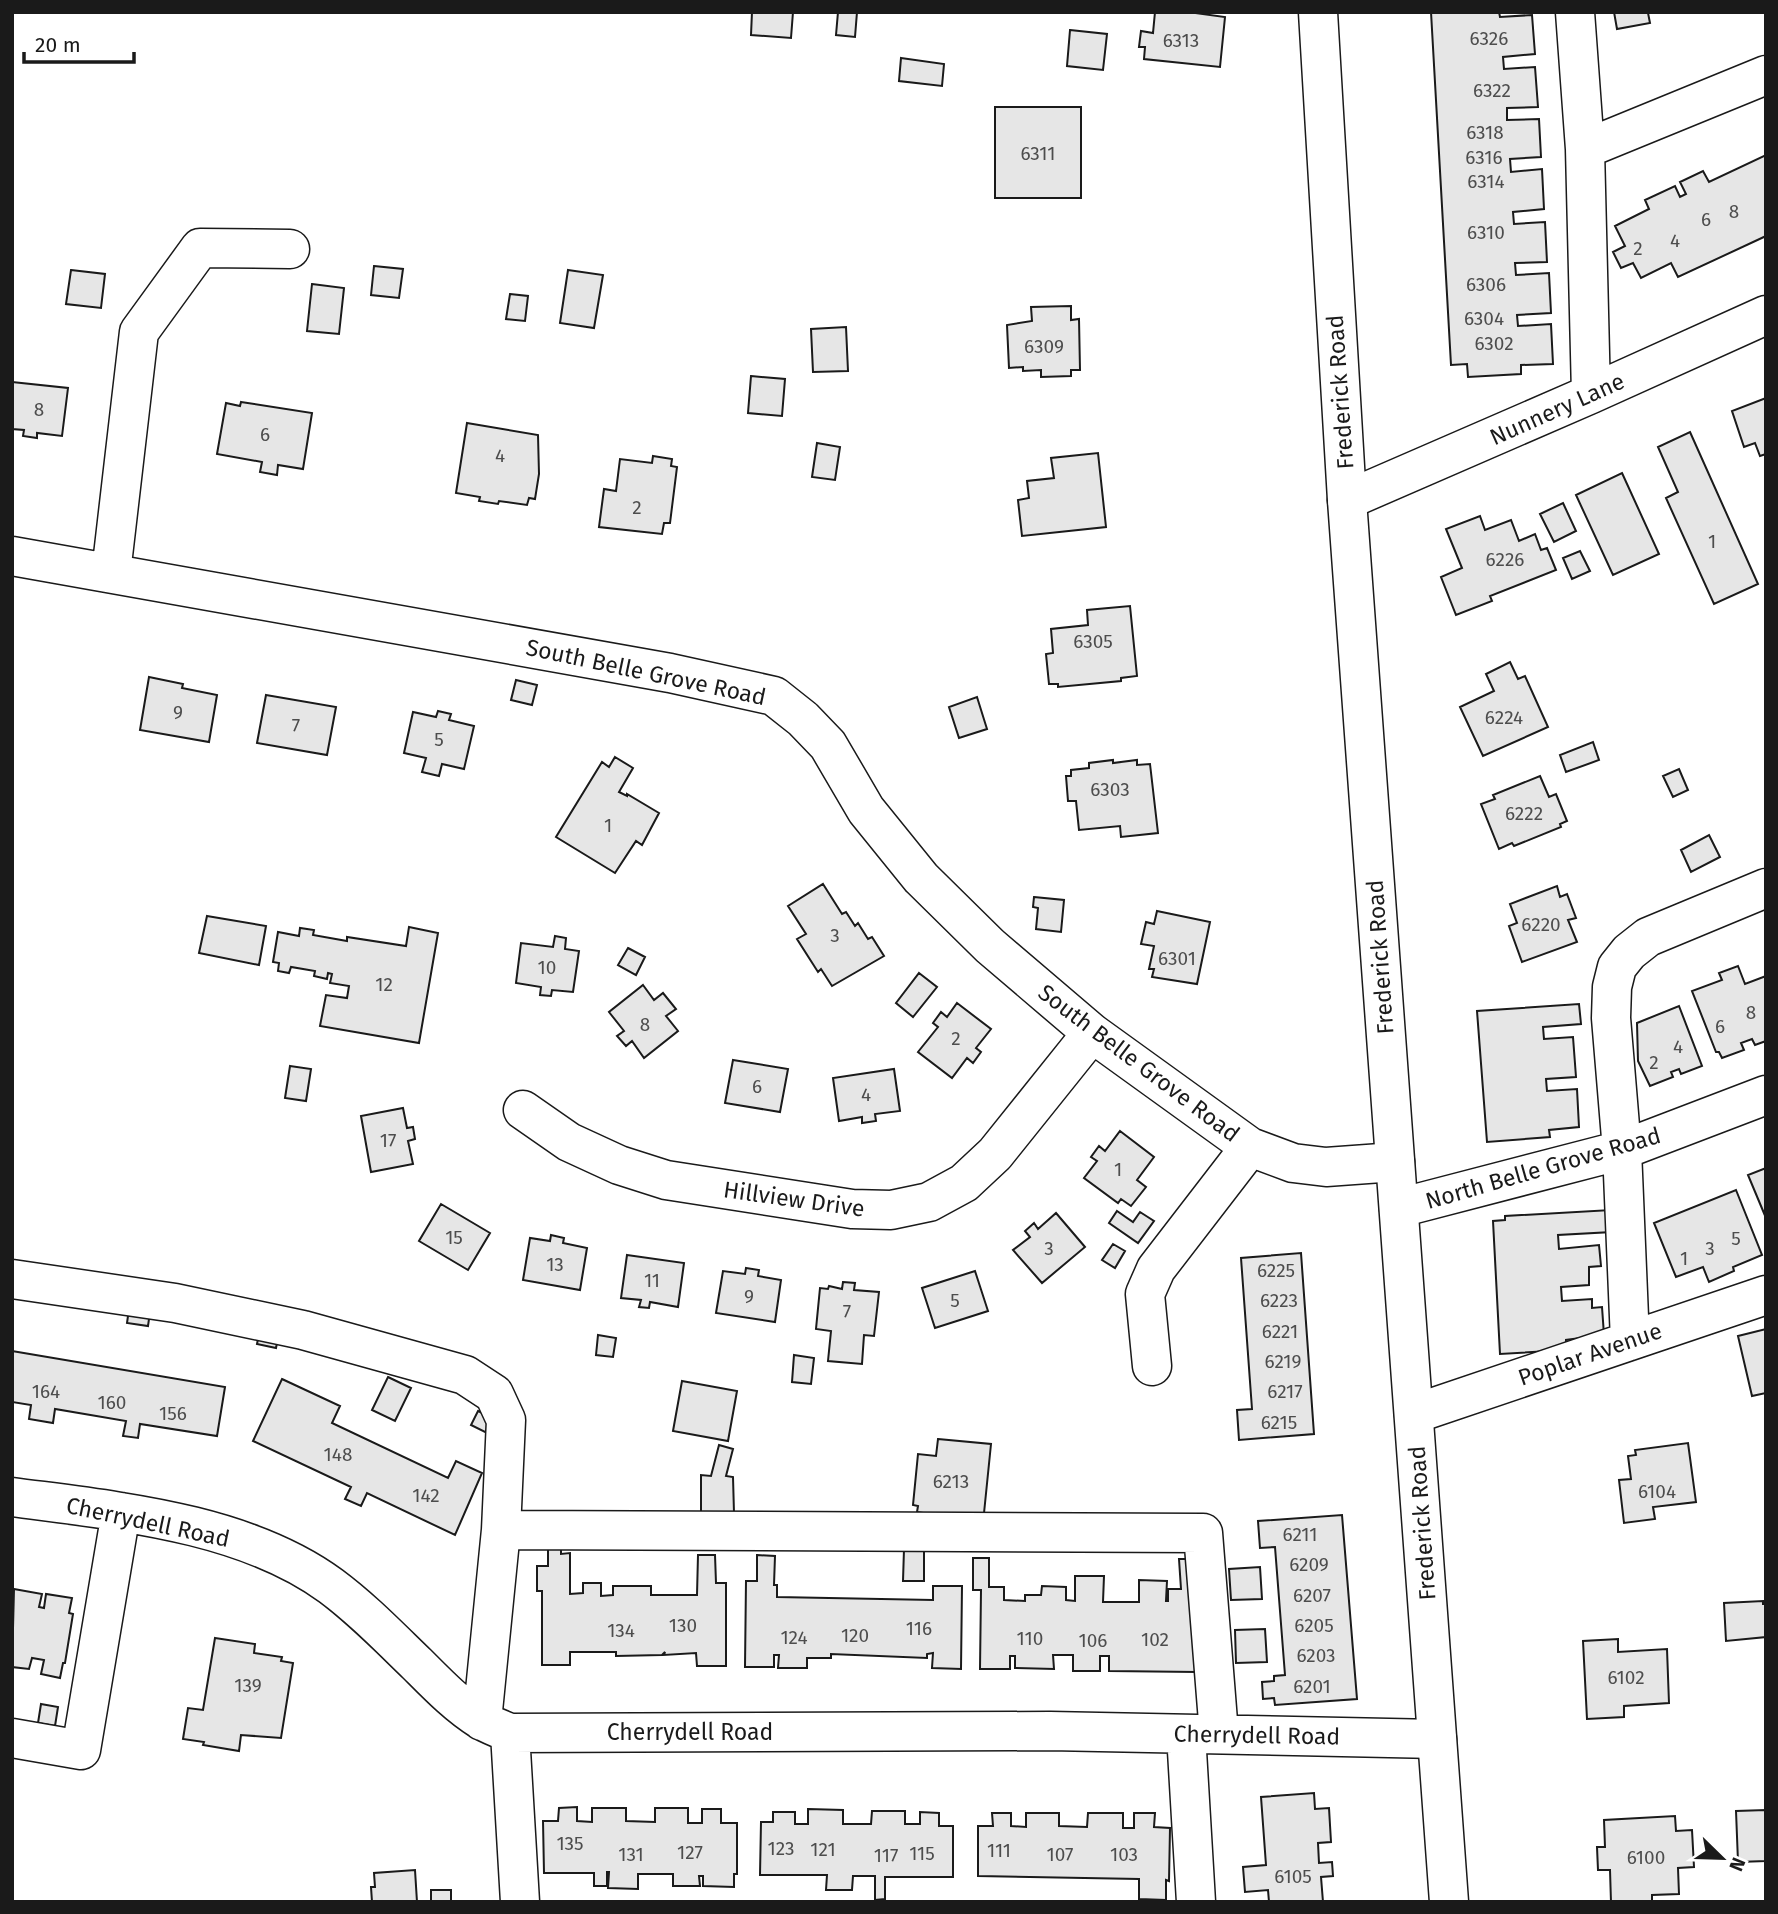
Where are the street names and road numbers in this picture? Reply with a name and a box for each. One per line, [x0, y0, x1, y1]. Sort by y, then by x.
street label: Frederick Road [1321, 314, 1359, 470]
street label: Nunnery Lane [1485, 367, 1629, 451]
street label: South Belle Grove Road [523, 633, 769, 711]
street label: Frederick Road [1361, 879, 1399, 1035]
street label: South Belle Grove Road [1033, 978, 1245, 1148]
street label: North Belle Grove Road [1422, 1121, 1664, 1215]
street label: Hillview Drive [722, 1175, 866, 1223]
street label: Poplar Avenue [1514, 1316, 1666, 1392]
street label: Frederick Road [1403, 1445, 1441, 1601]
street label: Cherrydell Road [64, 1491, 232, 1553]
street label: Cherrydell Road [607, 1718, 773, 1746]
street label: Cherrydell Road [1173, 1720, 1341, 1750]

